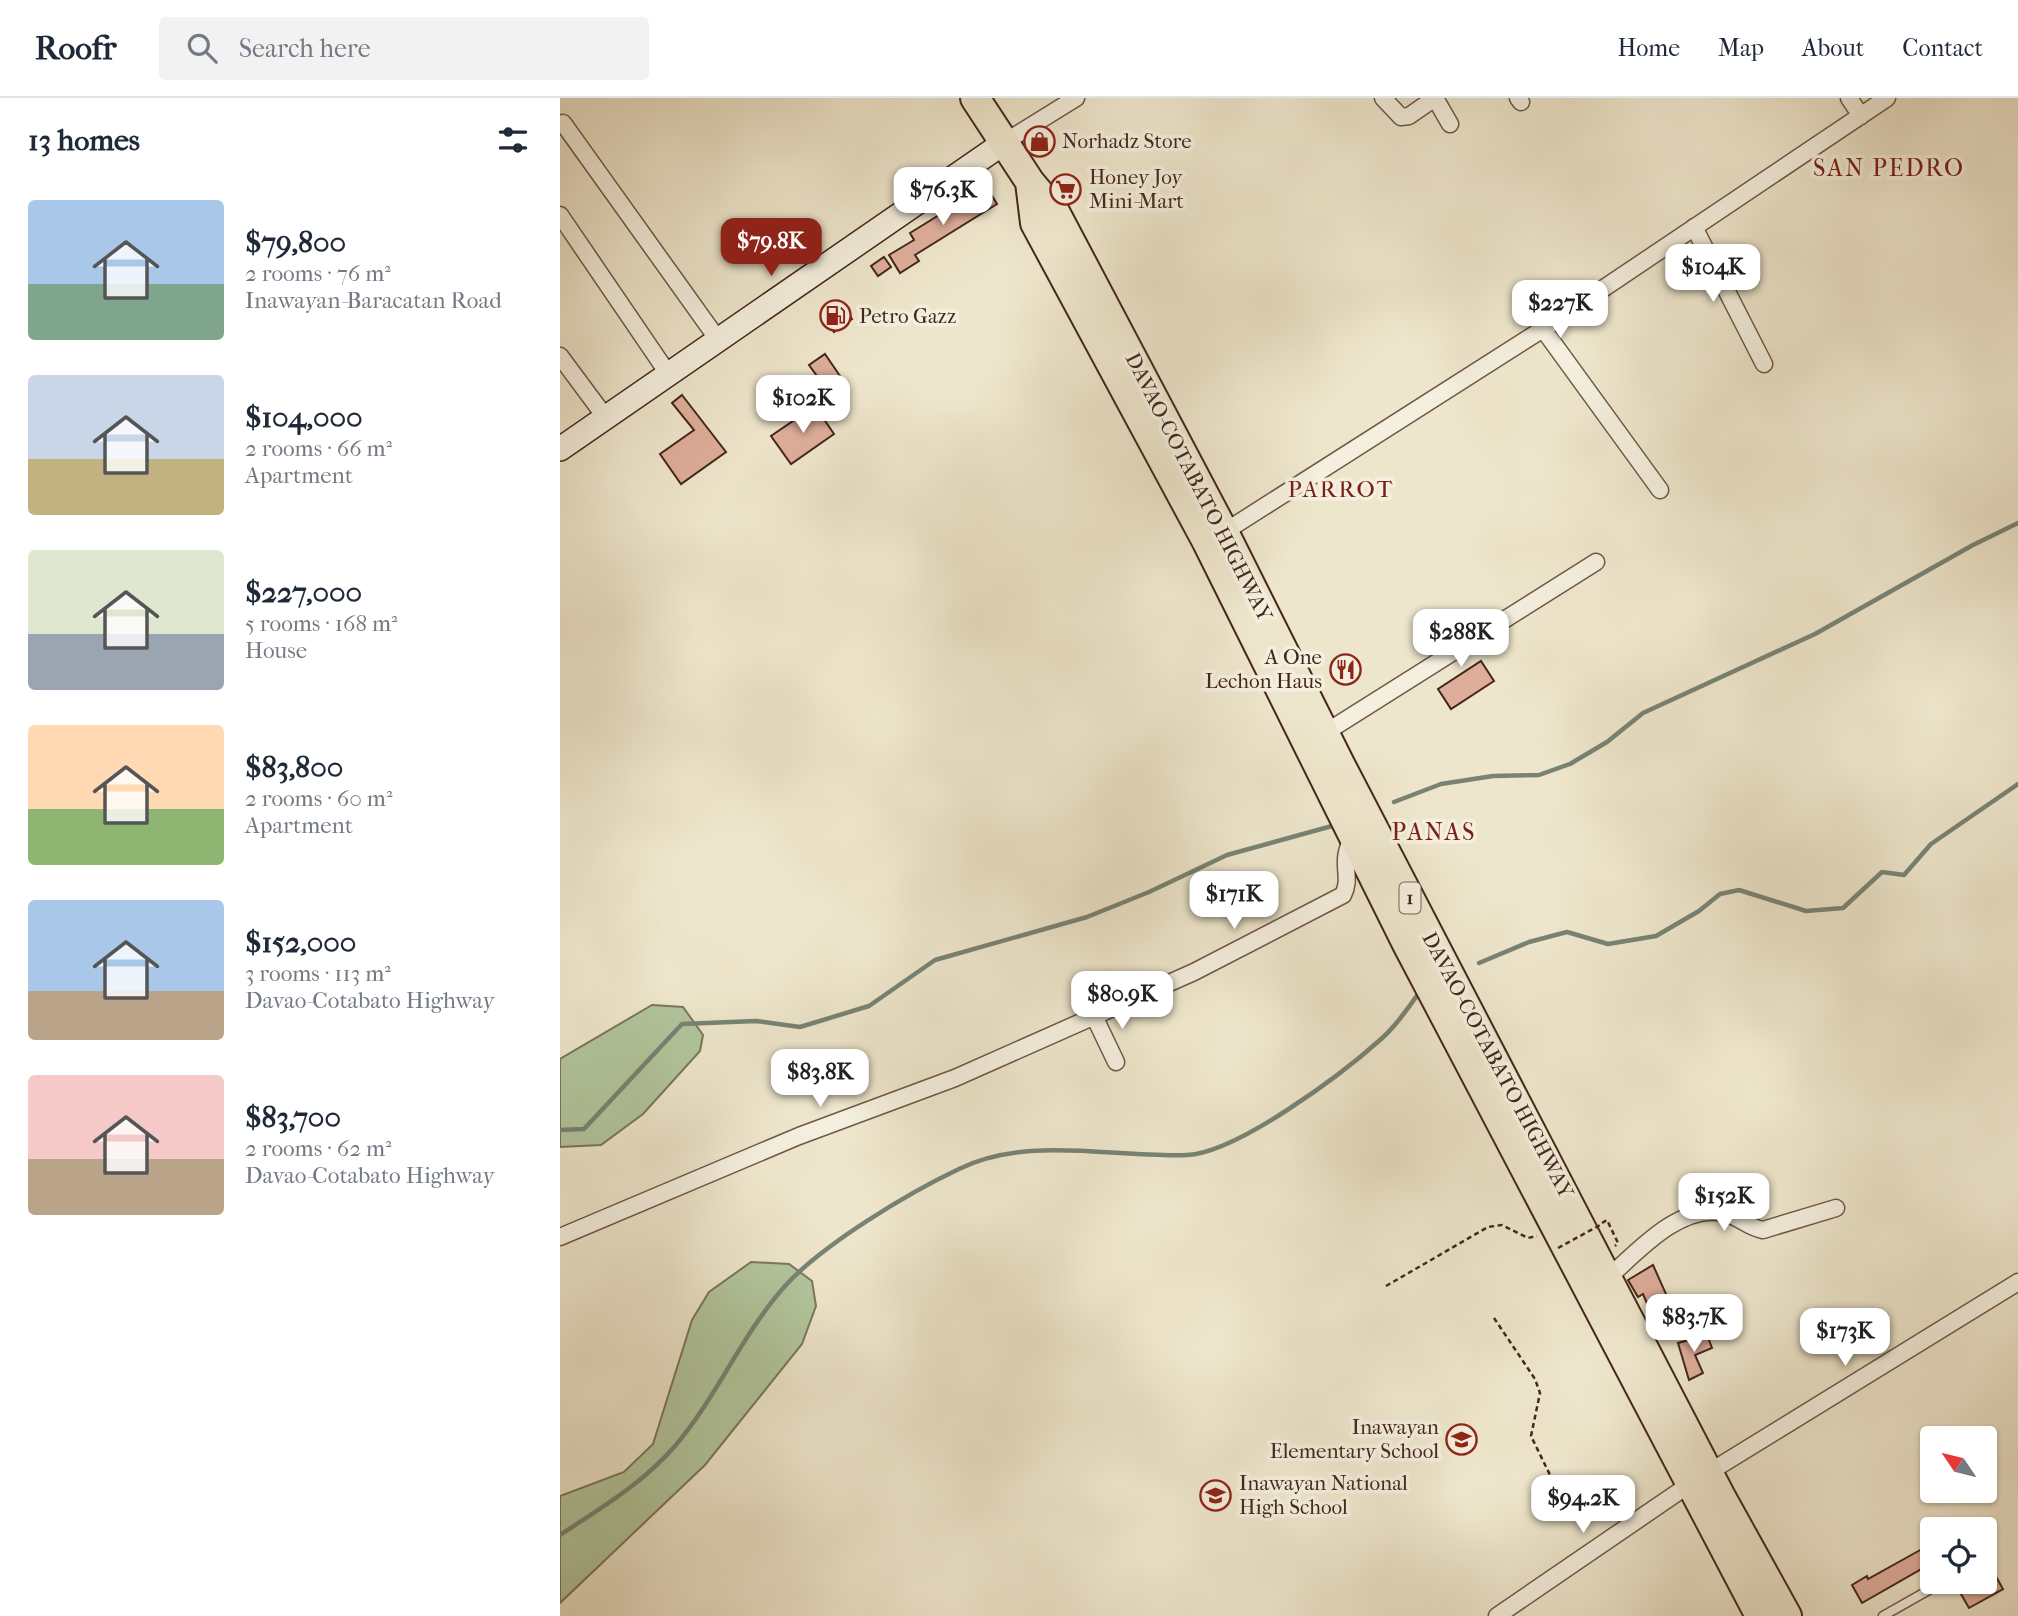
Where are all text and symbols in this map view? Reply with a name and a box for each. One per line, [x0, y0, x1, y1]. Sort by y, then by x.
search box [159, 17, 649, 80]
text: Roofr [35, 29, 117, 68]
icon: search [183, 29, 221, 67]
text: Search here [239, 33, 371, 64]
text: Home [1618, 34, 1680, 62]
text: Map [1718, 34, 1764, 62]
text: About [1802, 34, 1864, 62]
text: Contact [1902, 34, 1983, 62]
icon: filters [494, 121, 532, 159]
text: 13 homes [28, 123, 140, 158]
shop icon: Norhadz Store [1022, 124, 1056, 158]
place label: Norhadz Store [1062, 129, 1192, 153]
district label: SAN PEDRO [1813, 154, 1965, 182]
place label: Honey Joy Mini-Mart [1089, 165, 1184, 213]
pin: $76.3K [886, 167, 1000, 227]
supermarket icon: Honey Joy Mini-Mart [1049, 172, 1083, 206]
text: $76.3K [910, 176, 976, 203]
pin: $79.8K [714, 218, 828, 278]
text: $79,800 [245, 225, 346, 260]
text: $79.8K [737, 227, 805, 254]
icon: home [84, 228, 168, 312]
pin: $104K [1664, 244, 1762, 304]
text: $104K [1681, 253, 1745, 280]
text: 2 rooms · 76 m² [245, 260, 391, 287]
pin: $227K [1511, 280, 1609, 340]
text: Inawayan-Baracatan Road [245, 287, 502, 314]
text: $227K [1528, 289, 1592, 316]
fuel station icon: Petro Gazz [819, 299, 853, 333]
place label: Petro Gazz [859, 304, 956, 328]
street label: DAVAO-COTABATO HIGHWAY [1121, 349, 1278, 626]
pin: $102K [754, 376, 852, 435]
text: $102K [772, 384, 834, 411]
text: $104,000 [245, 400, 363, 435]
icon: home [84, 403, 168, 487]
text: 2 rooms · 66 m² [245, 435, 392, 462]
text: Apartment [245, 462, 353, 489]
district label: PARROT [1288, 476, 1394, 503]
text: $227,000 [245, 575, 362, 610]
icon: home [84, 578, 168, 662]
text: 5 rooms · 168 m² [245, 610, 398, 637]
pin: $288K [1412, 610, 1510, 669]
text: $288K [1429, 618, 1493, 645]
text: House [245, 637, 307, 664]
place label: A One Lechon Haus [1205, 645, 1322, 693]
restaurant icon: A One Lechon Haus [1328, 652, 1362, 686]
text: $83,800 [245, 750, 343, 785]
icon: home [84, 753, 168, 837]
text: 2 rooms · 60 m² [245, 785, 392, 812]
text: Apartment [245, 812, 353, 839]
district label: PANAS [1392, 818, 1476, 846]
pin: $171K [1185, 872, 1283, 931]
text: $171K [1206, 880, 1262, 907]
road number: 1 [1400, 883, 1420, 914]
text: $152,000 [245, 925, 356, 960]
icon: home [84, 928, 168, 1012]
street label: DAVAO-COTABATO HIGHWAY [1417, 928, 1579, 1203]
text: 3 rooms · 113 m² [245, 960, 391, 987]
pin: $80.9K [1065, 972, 1179, 1031]
text: $80.9K [1087, 980, 1157, 1007]
text: Davao-Cotabato Highway [245, 987, 495, 1014]
pin: $83.8K [763, 1049, 877, 1109]
text: $83.8K [787, 1058, 853, 1085]
text: $83,700 [245, 1100, 341, 1135]
icon: home [84, 1103, 168, 1187]
text: 2 rooms · 62 m² [245, 1135, 392, 1162]
text: Davao-Cotabato Highway [245, 1162, 495, 1189]
pin: $152K [1675, 1174, 1773, 1233]
text: $152K [1694, 1182, 1754, 1209]
pin: $83.7K [1637, 1294, 1751, 1354]
text: $83.7K [1662, 1303, 1726, 1330]
pin: $173K [1796, 1308, 1894, 1368]
text: $173K [1816, 1317, 1874, 1344]
place label: Inawayan Elementary School [1270, 1415, 1439, 1463]
school or university icon: Inawayan Elementary School [1445, 1422, 1479, 1456]
north arrow [1920, 1426, 1997, 1503]
map controls [1920, 1426, 1997, 1594]
place label: Inawayan National High School [1239, 1471, 1408, 1519]
pin: $94.2K [1526, 1476, 1640, 1535]
school or university icon: Inawayan National High School [1199, 1478, 1233, 1512]
text: $94.2K [1547, 1484, 1619, 1511]
button: locate [1920, 1517, 1997, 1594]

